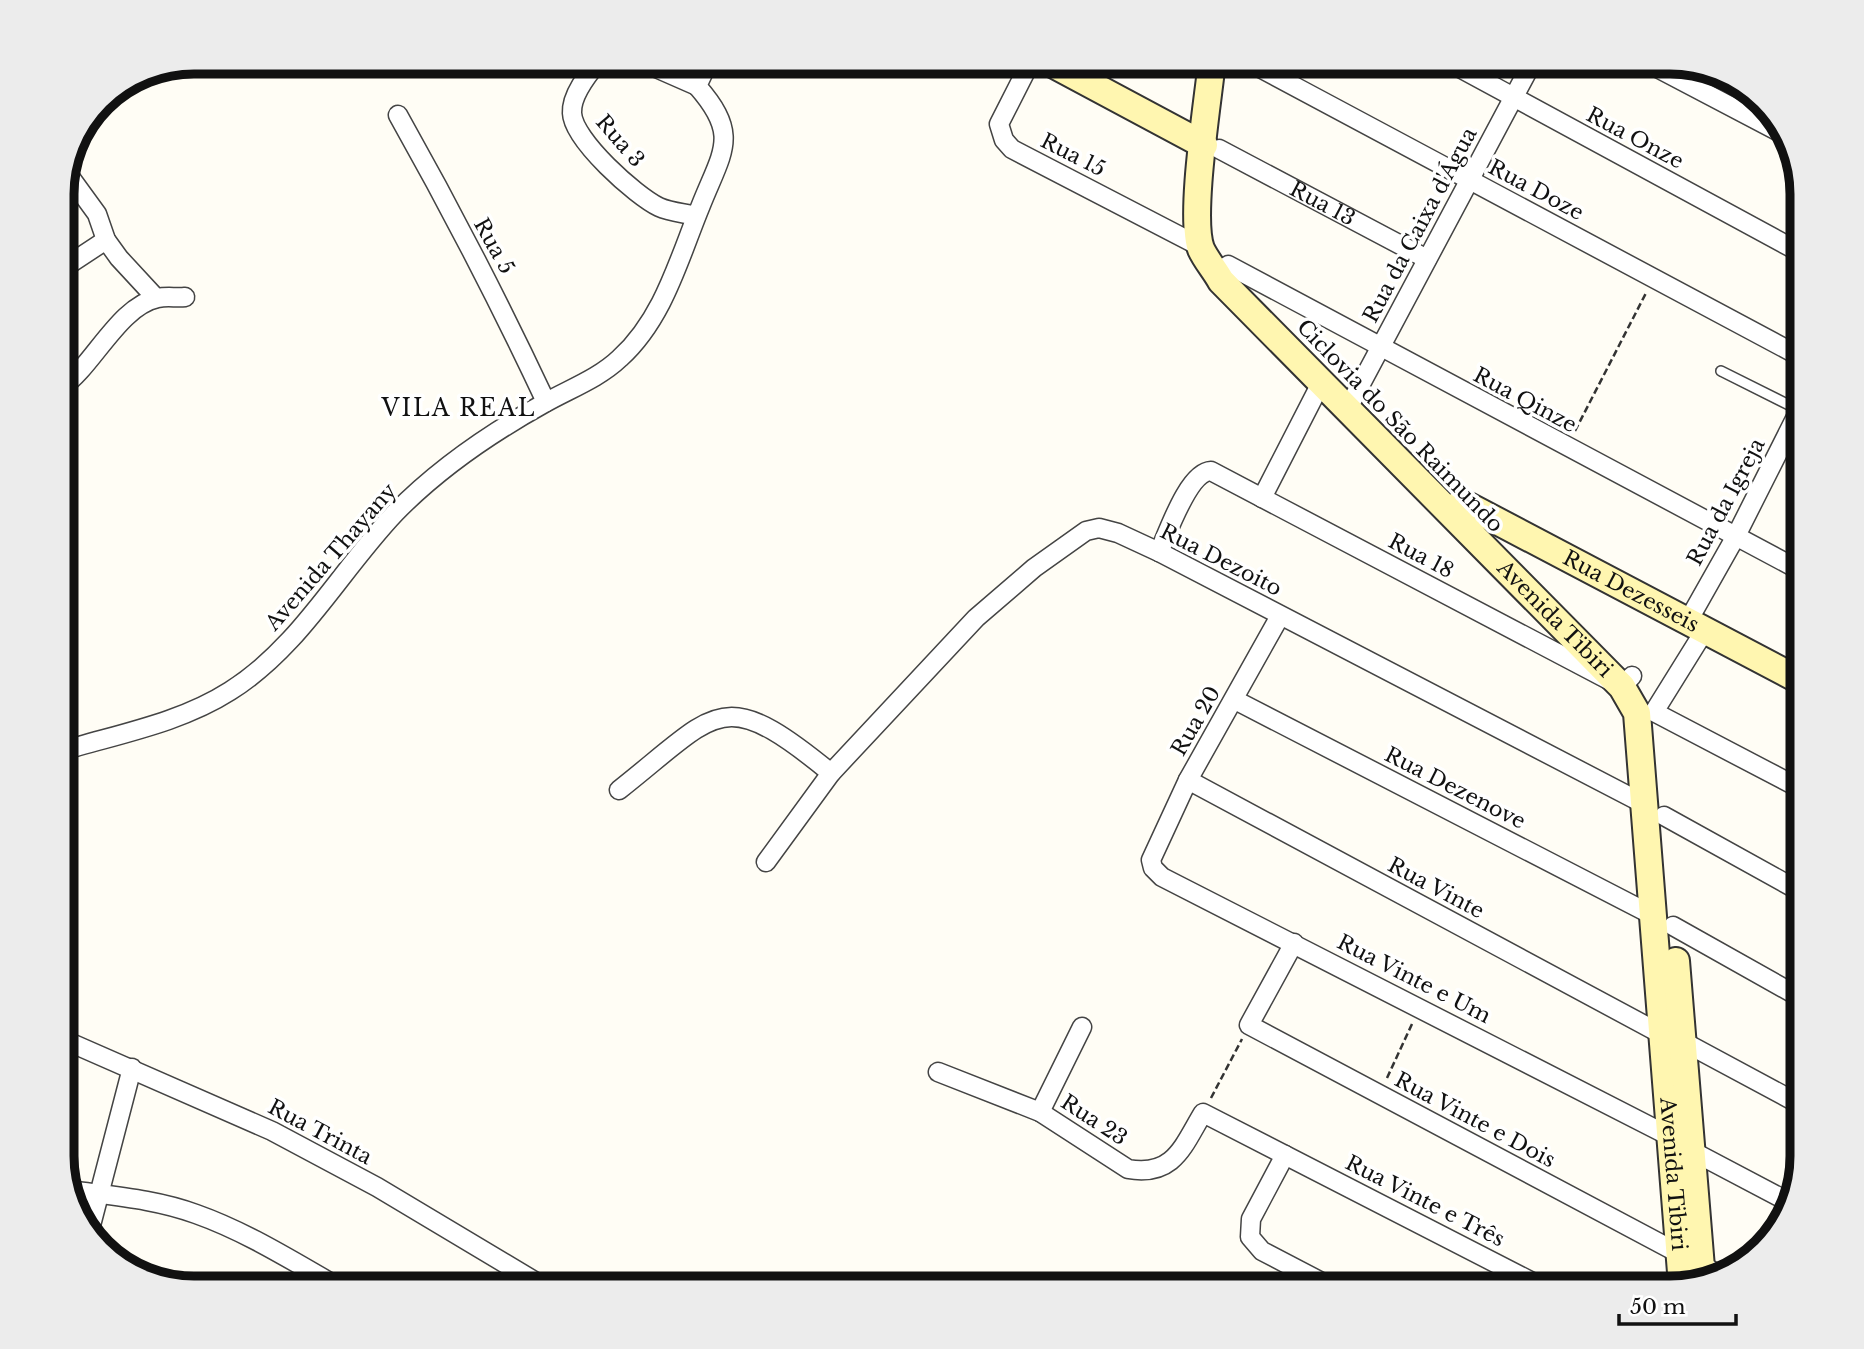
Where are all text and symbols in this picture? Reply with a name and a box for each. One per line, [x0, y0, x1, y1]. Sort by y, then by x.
street label: Rua Onze [1582, 102, 1688, 174]
street label: Rua 3 [590, 109, 650, 173]
street label: Rua da Caixa d'Água [1358, 123, 1483, 327]
street label: Rua 15 [1036, 128, 1110, 182]
street label: Rua Doze [1484, 154, 1588, 226]
street label: Rua 13 [1285, 176, 1360, 232]
street label: Rua 5 [468, 213, 520, 279]
street label: Ciclovia do São Raimundo [1291, 314, 1509, 538]
street label: Rua Qinze [1469, 362, 1581, 438]
district label: VILA REAL [380, 394, 537, 422]
street label: Rua da Igreja [1682, 434, 1771, 570]
street label: Avenida Thayany [259, 478, 402, 637]
street label: Rua Dezoito [1156, 518, 1286, 602]
street label: Rua 18 [1384, 528, 1458, 584]
street label: Rua Dezesseis [1558, 545, 1703, 638]
street label: Avenida Tibiri [1491, 555, 1618, 683]
street label: Rua 20 [1166, 682, 1226, 760]
street label: Rua Dezenove [1380, 741, 1530, 835]
street label: Rua Vinte [1384, 852, 1488, 924]
street label: Rua Vinte e Um [1333, 929, 1496, 1029]
street label: Rua Vinte e Dois [1390, 1067, 1560, 1173]
street label: Rua 23 [1056, 1089, 1132, 1151]
street label: Rua Trinta [264, 1094, 377, 1170]
street label: Avenida Tibiri [1654, 1095, 1692, 1252]
street label: Rua Vinte e Três [1341, 1150, 1509, 1252]
scale bar [1619, 1282, 1736, 1326]
text: 50 m [1630, 1294, 1686, 1320]

